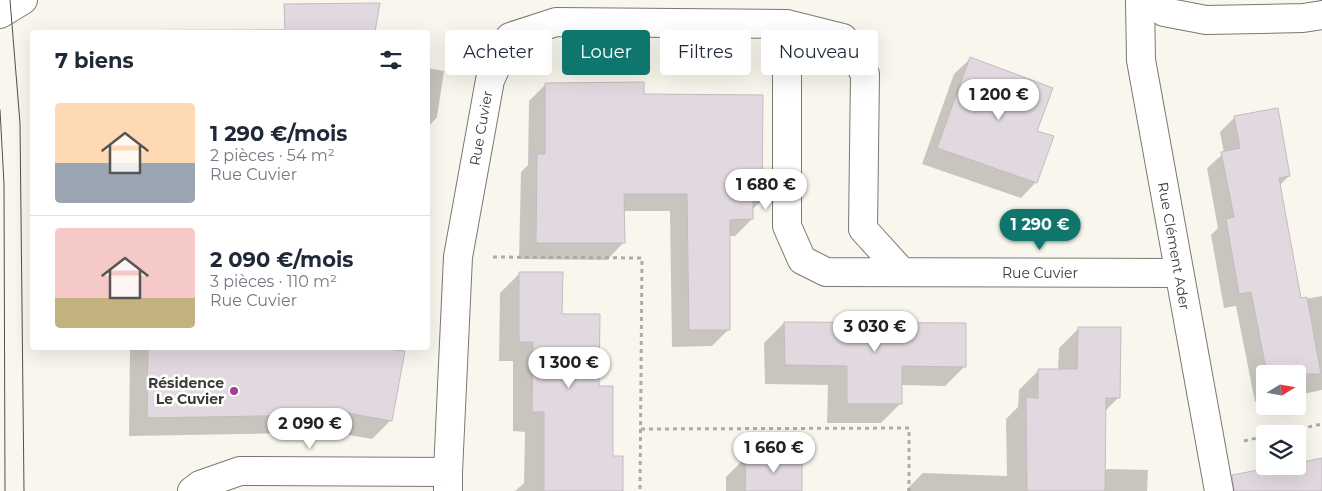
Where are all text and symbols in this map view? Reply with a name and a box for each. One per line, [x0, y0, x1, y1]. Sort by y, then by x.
chip: Acheter [445, 30, 552, 75]
chip: Louer [562, 30, 650, 75]
chip: Filtres [660, 30, 751, 75]
chip: Nouveau [761, 30, 878, 75]
icon: filters [377, 46, 405, 74]
text: 7 biens [55, 48, 134, 73]
pin: 1 200 € [953, 78, 1045, 121]
text: 1 200 € [969, 85, 1029, 104]
street label: Rue Cuvier [466, 89, 497, 167]
text: 1 290 €/mois [210, 121, 347, 146]
icon: home [95, 123, 155, 183]
text: 2 pièces · 54 m² [210, 146, 335, 165]
text: Rue Cuvier [210, 165, 297, 184]
pin: 1 680 € [720, 168, 812, 211]
text: 1 680 € [736, 175, 796, 194]
street label: Rue Clément Ader [1154, 181, 1194, 312]
pin: 1 290 € [994, 208, 1086, 251]
text: 1 290 € [1011, 215, 1069, 234]
text: 2 090 €/mois [210, 247, 353, 272]
icon: home [95, 248, 155, 308]
street label: Rue Cuvier [1002, 264, 1078, 282]
text: 3 pièces · 110 m² [210, 272, 337, 291]
text: Rue Cuvier [210, 291, 297, 310]
pin: 3 030 € [829, 310, 921, 353]
text: 3 030 € [844, 317, 906, 336]
pin: 1 300 € [523, 346, 615, 389]
text: 1 300 € [539, 353, 599, 372]
north arrow [1256, 365, 1306, 415]
map controls [1256, 365, 1306, 475]
place label: Résidence Le Cuvier [148, 374, 224, 408]
marker: Résidence Le Cuvier [228, 385, 240, 397]
pin: 2 090 € [264, 408, 356, 450]
text: 2 090 € [278, 414, 342, 433]
button: layers [1256, 425, 1306, 475]
pin: 1 660 € [728, 432, 820, 474]
text: 1 660 € [744, 438, 804, 457]

